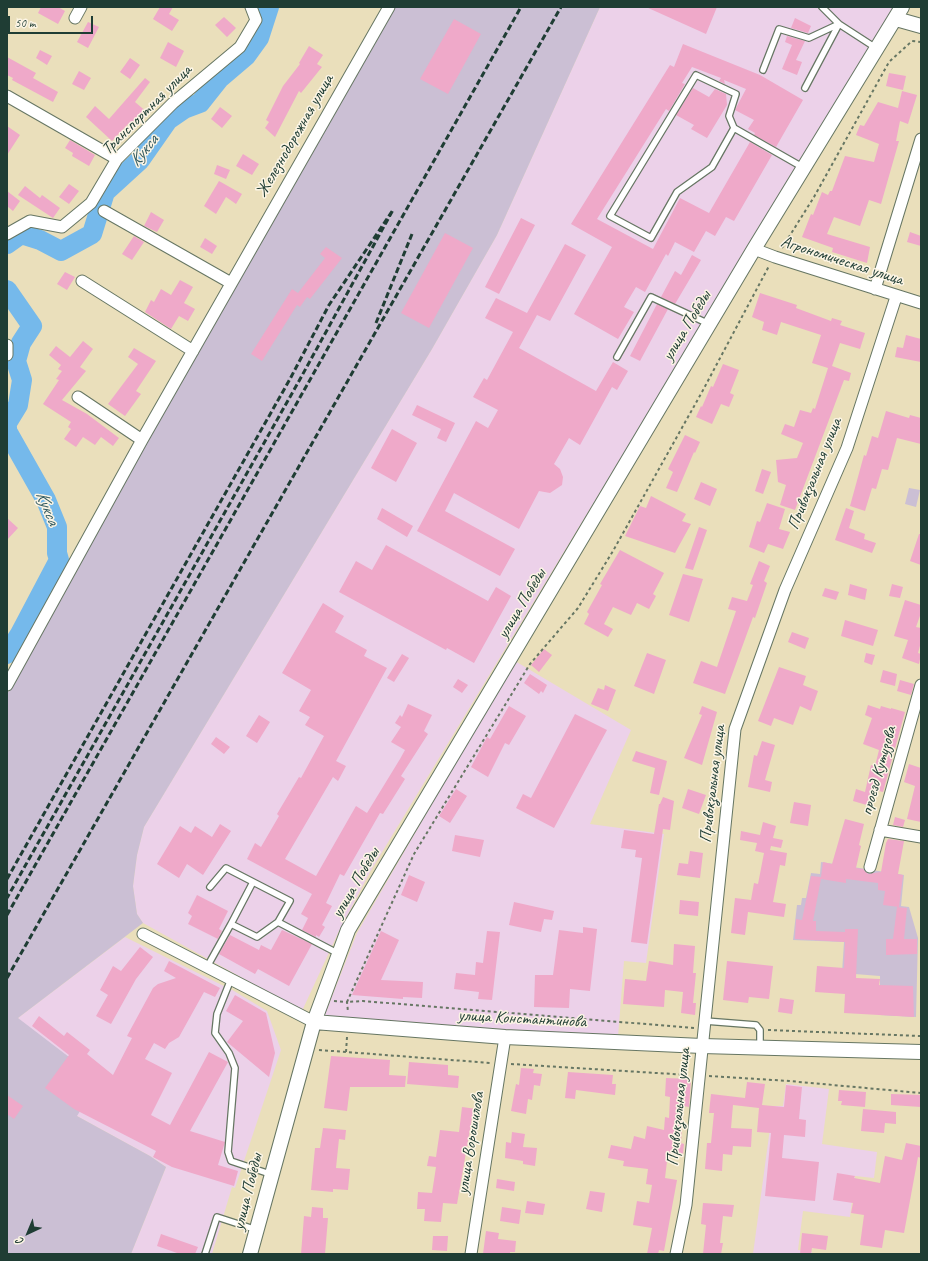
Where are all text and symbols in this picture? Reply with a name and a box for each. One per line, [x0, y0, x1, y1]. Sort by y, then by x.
scale bar [10, 8, 95, 34]
text: 50 m [15, 15, 35, 31]
street label: Транспортная улица [98, 61, 196, 159]
street label: Железнодорожная улица [252, 71, 338, 201]
water label: Кукса [125, 131, 163, 171]
street label: Агрономическая улица [778, 232, 906, 290]
street label: улица Победы [658, 287, 716, 365]
street label: Привокзальная улица [783, 415, 847, 533]
water label: Кукса [30, 488, 64, 528]
street label: улица Победы [493, 565, 551, 643]
street label: Привокзальная улица [696, 724, 730, 844]
street label: проезд Кутузова [857, 724, 901, 818]
street label: улица Победы [328, 844, 384, 922]
street label: улица Константинова [457, 1005, 587, 1033]
street label: Привокзальная улица [663, 1047, 695, 1167]
street label: улица Ворошилова [453, 1090, 489, 1196]
street label: улица Победы [229, 1152, 267, 1232]
north arrow [8, 1213, 48, 1253]
text: С [13, 1235, 26, 1249]

